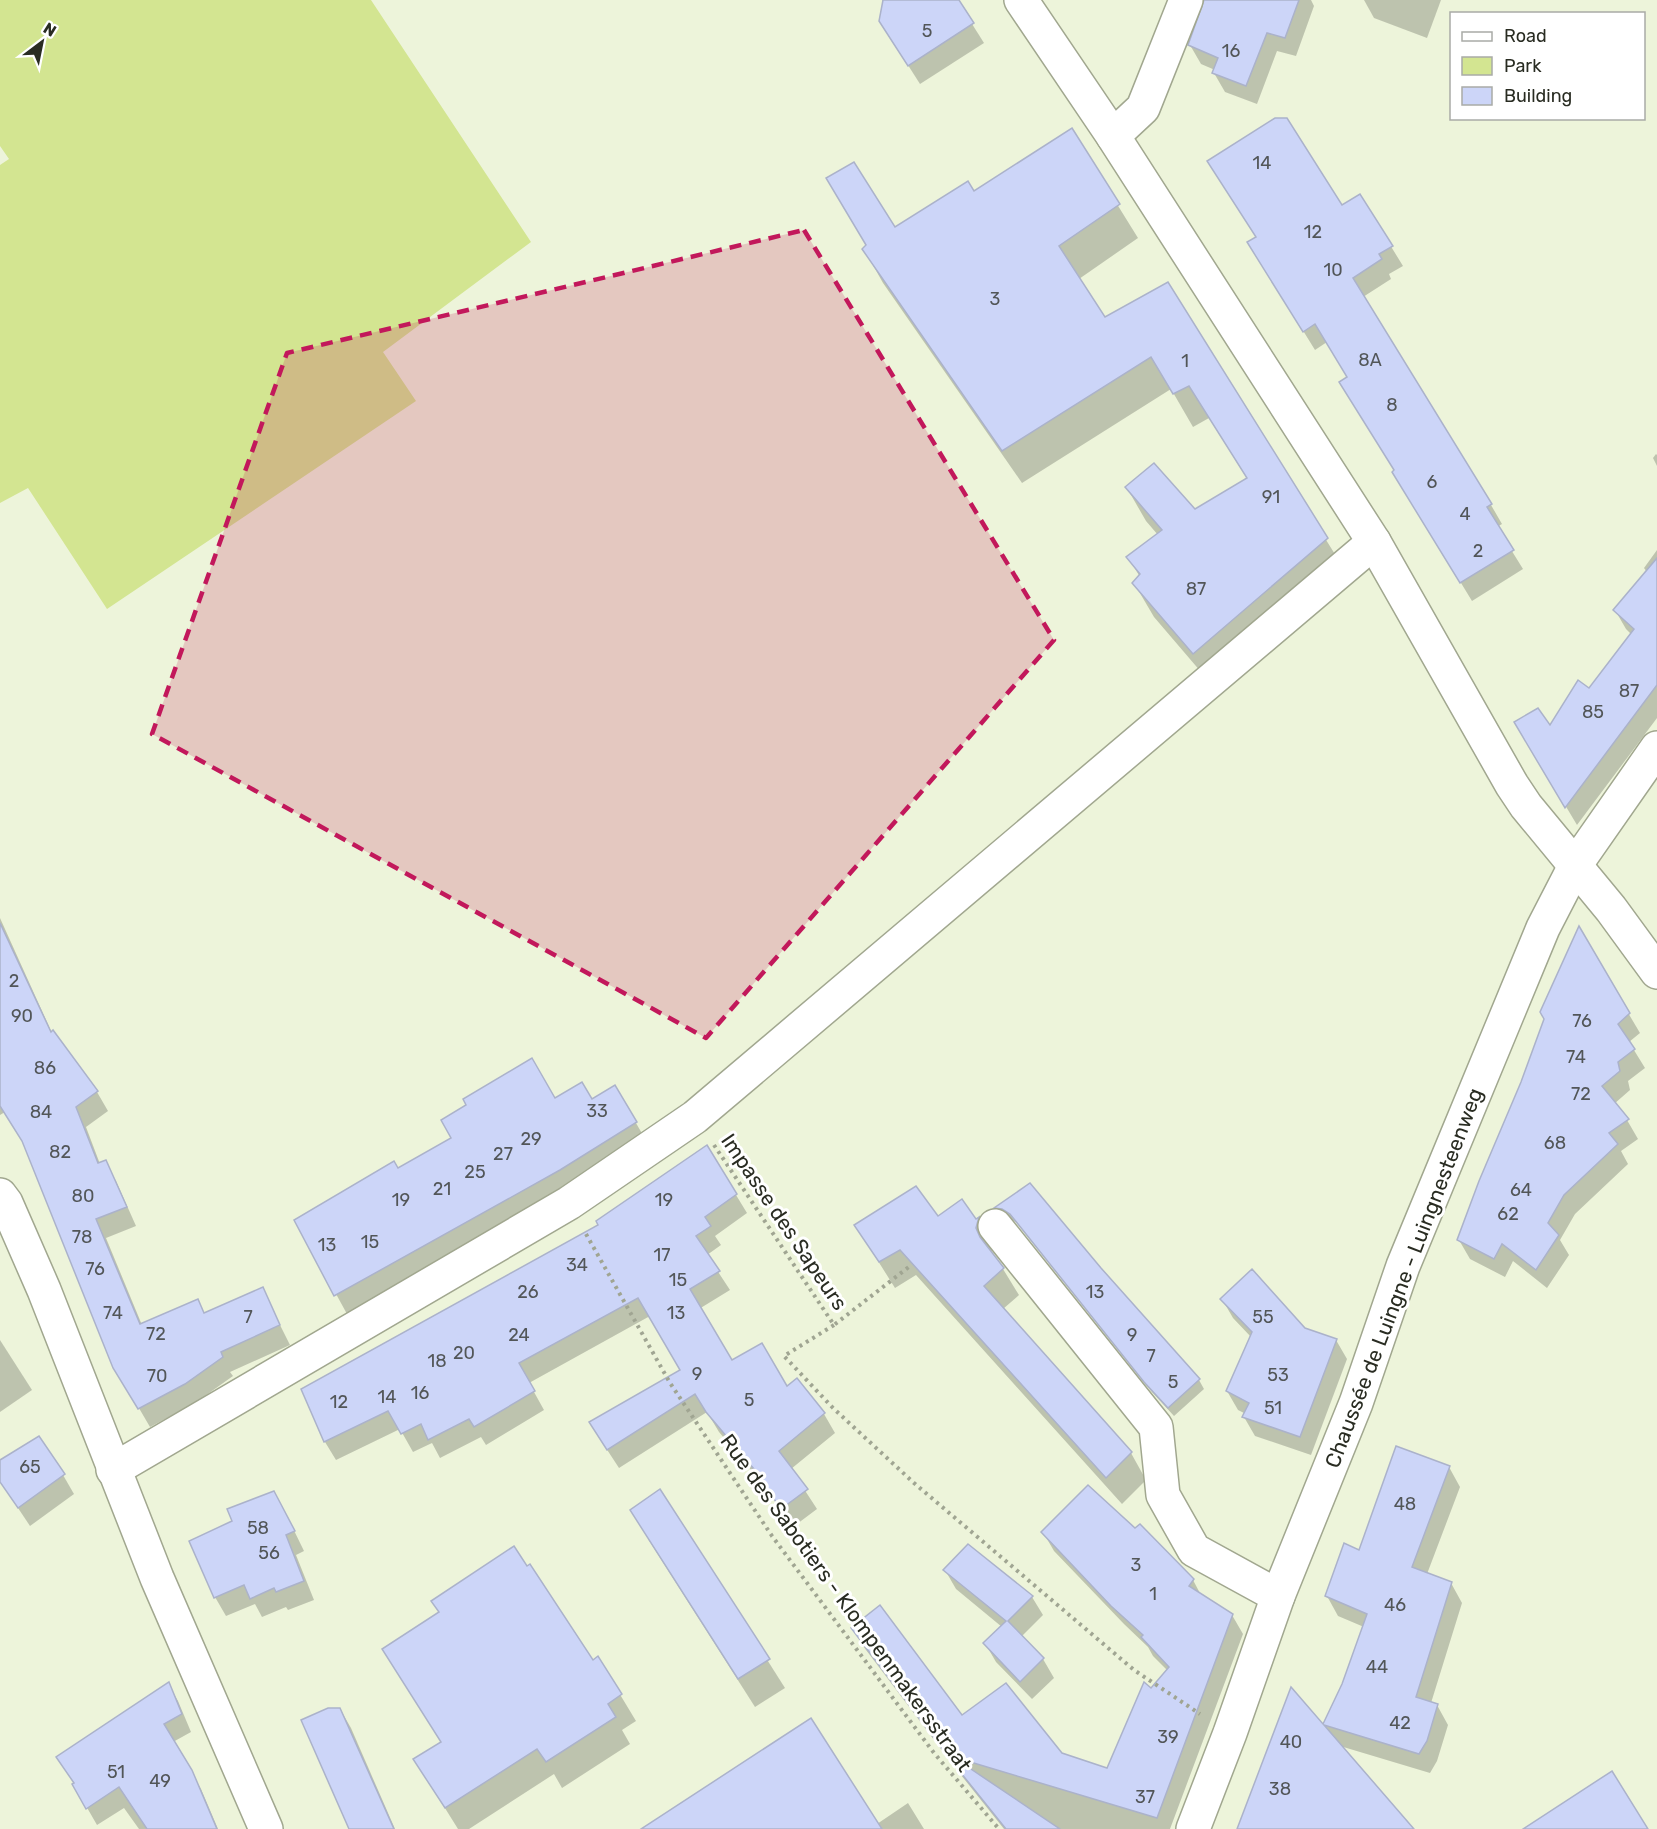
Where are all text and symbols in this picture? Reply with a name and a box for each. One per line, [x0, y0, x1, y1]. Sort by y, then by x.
north arrow [12, 12, 72, 72]
legend [1450, 12, 1645, 120]
text: N [40, 19, 60, 41]
house number: 5 [922, 20, 932, 42]
text: Road [1504, 25, 1547, 47]
house number: 16 [1222, 40, 1240, 62]
text: Park [1504, 55, 1542, 77]
text: Building [1504, 85, 1572, 107]
house number: 14 [1253, 152, 1271, 174]
house number: 12 [1304, 221, 1322, 243]
house number: 10 [1323, 259, 1343, 281]
house number: 3 [990, 288, 1000, 310]
house number: 8A [1358, 349, 1382, 371]
house number: 1 [1181, 350, 1189, 372]
house number: 8 [1386, 394, 1398, 416]
house number: 6 [1427, 471, 1438, 493]
house number: 91 [1262, 486, 1280, 508]
house number: 4 [1459, 503, 1471, 525]
house number: 2 [1473, 540, 1483, 562]
house number: 87 [1186, 578, 1206, 600]
house number: 87 [1619, 680, 1639, 702]
house number: 85 [1582, 701, 1604, 723]
house number: 2 [9, 970, 19, 992]
house number: 90 [11, 1005, 33, 1027]
house number: 76 [1572, 1010, 1592, 1032]
house number: 74 [1566, 1046, 1586, 1068]
house number: 86 [34, 1057, 56, 1079]
house number: 72 [1571, 1083, 1591, 1105]
street label: Chaussée de Luingne - Luingnesteenweg [1319, 1084, 1488, 1471]
house number: 33 [586, 1100, 608, 1122]
house number: 84 [30, 1101, 52, 1123]
house number: 29 [520, 1128, 542, 1150]
street label: Impasse des Sapeurs [716, 1129, 853, 1315]
house number: 68 [1544, 1132, 1566, 1154]
house number: 82 [49, 1141, 71, 1163]
house number: 27 [493, 1143, 513, 1165]
house number: 25 [464, 1161, 486, 1183]
house number: 21 [433, 1178, 451, 1200]
house number: 64 [1510, 1179, 1532, 1201]
house number: 80 [72, 1185, 94, 1207]
house number: 19 [392, 1189, 410, 1211]
house number: 19 [655, 1189, 673, 1211]
house number: 62 [1497, 1203, 1519, 1225]
house number: 78 [72, 1226, 92, 1248]
house number: 15 [361, 1231, 379, 1253]
house number: 13 [318, 1234, 336, 1256]
house number: 17 [654, 1244, 670, 1266]
house number: 34 [566, 1254, 588, 1276]
house number: 76 [85, 1258, 105, 1280]
house number: 15 [669, 1269, 687, 1291]
house number: 26 [517, 1281, 539, 1303]
house number: 13 [1086, 1281, 1104, 1303]
house number: 74 [103, 1302, 123, 1324]
house number: 13 [667, 1302, 685, 1324]
house number: 7 [243, 1306, 253, 1328]
house number: 55 [1252, 1306, 1274, 1328]
house number: 72 [146, 1323, 166, 1345]
house number: 24 [508, 1324, 530, 1346]
house number: 9 [1127, 1324, 1137, 1346]
house number: 20 [453, 1342, 475, 1364]
house number: 7 [1146, 1345, 1156, 1367]
house number: 18 [427, 1350, 447, 1372]
house number: 9 [692, 1363, 702, 1385]
house number: 53 [1267, 1364, 1289, 1386]
house number: 70 [147, 1365, 167, 1387]
house number: 5 [1168, 1371, 1178, 1393]
house number: 16 [411, 1382, 429, 1404]
house number: 14 [378, 1386, 396, 1408]
house number: 5 [744, 1389, 754, 1411]
house number: 12 [330, 1391, 348, 1413]
house number: 51 [1264, 1397, 1282, 1419]
street label: Rue des Sabotiers - Klompenmakersstraat [715, 1429, 977, 1776]
house number: 65 [19, 1456, 41, 1478]
house number: 48 [1394, 1493, 1416, 1515]
house number: 58 [247, 1517, 269, 1539]
house number: 56 [258, 1542, 280, 1564]
house number: 3 [1131, 1554, 1141, 1576]
house number: 1 [1149, 1583, 1157, 1605]
house number: 46 [1384, 1594, 1406, 1616]
house number: 44 [1366, 1656, 1388, 1678]
house number: 42 [1389, 1712, 1411, 1734]
house number: 39 [1157, 1726, 1179, 1748]
house number: 40 [1280, 1731, 1302, 1753]
house number: 51 [107, 1761, 125, 1783]
house number: 49 [149, 1770, 171, 1792]
house number: 38 [1269, 1778, 1291, 1800]
house number: 37 [1135, 1786, 1155, 1808]

